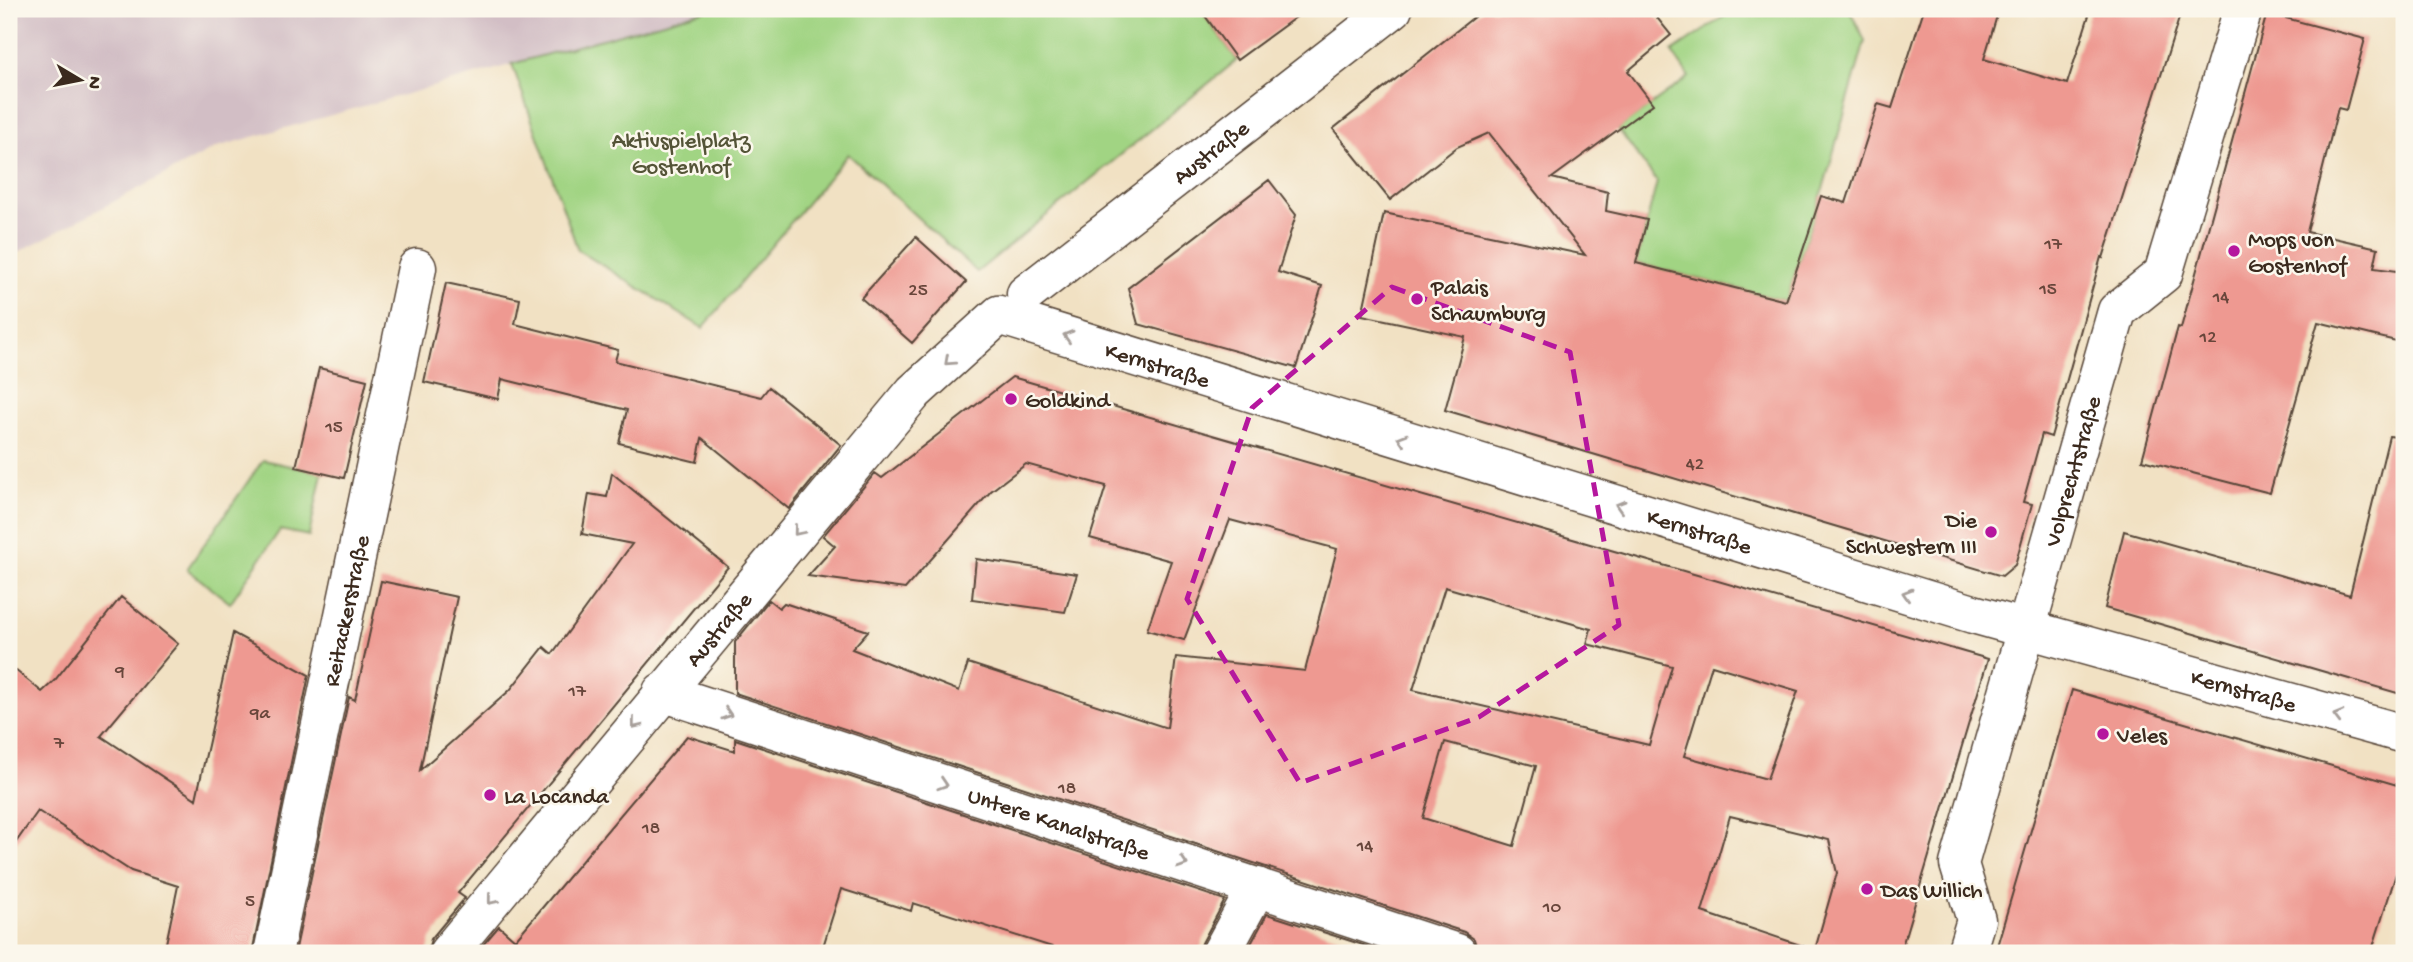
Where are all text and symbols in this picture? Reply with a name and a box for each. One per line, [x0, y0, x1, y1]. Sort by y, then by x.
north arrow [46, 46, 116, 116]
text: N [81, 74, 106, 90]
street label: Austraße [1169, 115, 1257, 192]
park label: Aktivspielplatz Gostenhof [612, 129, 751, 182]
place label: Mops von Gostenhof [2248, 228, 2348, 281]
house number: 17 [2043, 234, 2063, 257]
marker: Mops von Gostenhof [2226, 243, 2242, 259]
place label: Palais Schaumburg [1430, 276, 1546, 329]
house number: 15 [2038, 279, 2057, 302]
house number: 25 [908, 280, 928, 303]
house number: 14 [2212, 287, 2229, 310]
marker: Palais Schaumburg [1409, 291, 1425, 307]
house number: 12 [2199, 327, 2217, 350]
one-way arrow [1062, 330, 1074, 345]
street label: Kernstraße [1101, 338, 1213, 396]
one-way arrow [944, 353, 957, 365]
place label: Goldkind [1025, 389, 1111, 416]
marker: Goldkind [1003, 391, 1019, 407]
street label: Volprechtstraße [2040, 392, 2109, 551]
house number: 15 [324, 417, 343, 440]
one-way arrow [1396, 432, 1408, 447]
house number: 42 [1686, 454, 1704, 477]
one-way arrow [1614, 499, 1626, 514]
street label: Kernstraße [1643, 505, 1756, 563]
place label: Die Schwestern III [1846, 509, 1978, 562]
one-way arrow [794, 522, 806, 535]
marker: Die Schwestern III [1983, 524, 1999, 540]
street label: Reitackerstraße [319, 532, 378, 689]
street label: Austraße [682, 587, 760, 673]
one-way arrow [1902, 587, 1914, 602]
house number: 9 [114, 661, 125, 684]
street label: Kernstraße [2187, 665, 2300, 721]
house number: 17 [567, 681, 587, 704]
house number: 9a [249, 703, 271, 726]
one-way arrow [721, 705, 733, 720]
one-way arrow [2333, 709, 2345, 724]
one-way arrow [632, 717, 645, 729]
place label: Veles [2116, 724, 2168, 751]
marker: Veles [2095, 726, 2111, 742]
house number: 7 [53, 733, 65, 756]
one-way arrow [937, 776, 949, 790]
house number: 18 [1057, 778, 1076, 801]
street label: Untere Kanalstraße [964, 783, 1154, 868]
place label: La Locanda [504, 785, 610, 812]
marker: La Locanda [482, 787, 498, 803]
house number: 18 [641, 818, 660, 841]
house number: 14 [1356, 836, 1373, 859]
one-way arrow [1177, 854, 1189, 869]
place label: Das Willich [1879, 879, 1983, 906]
marker: Das Willich [1859, 881, 1875, 897]
house number: 5 [245, 891, 255, 914]
one-way arrow [488, 891, 500, 904]
house number: 10 [1542, 897, 1561, 920]

